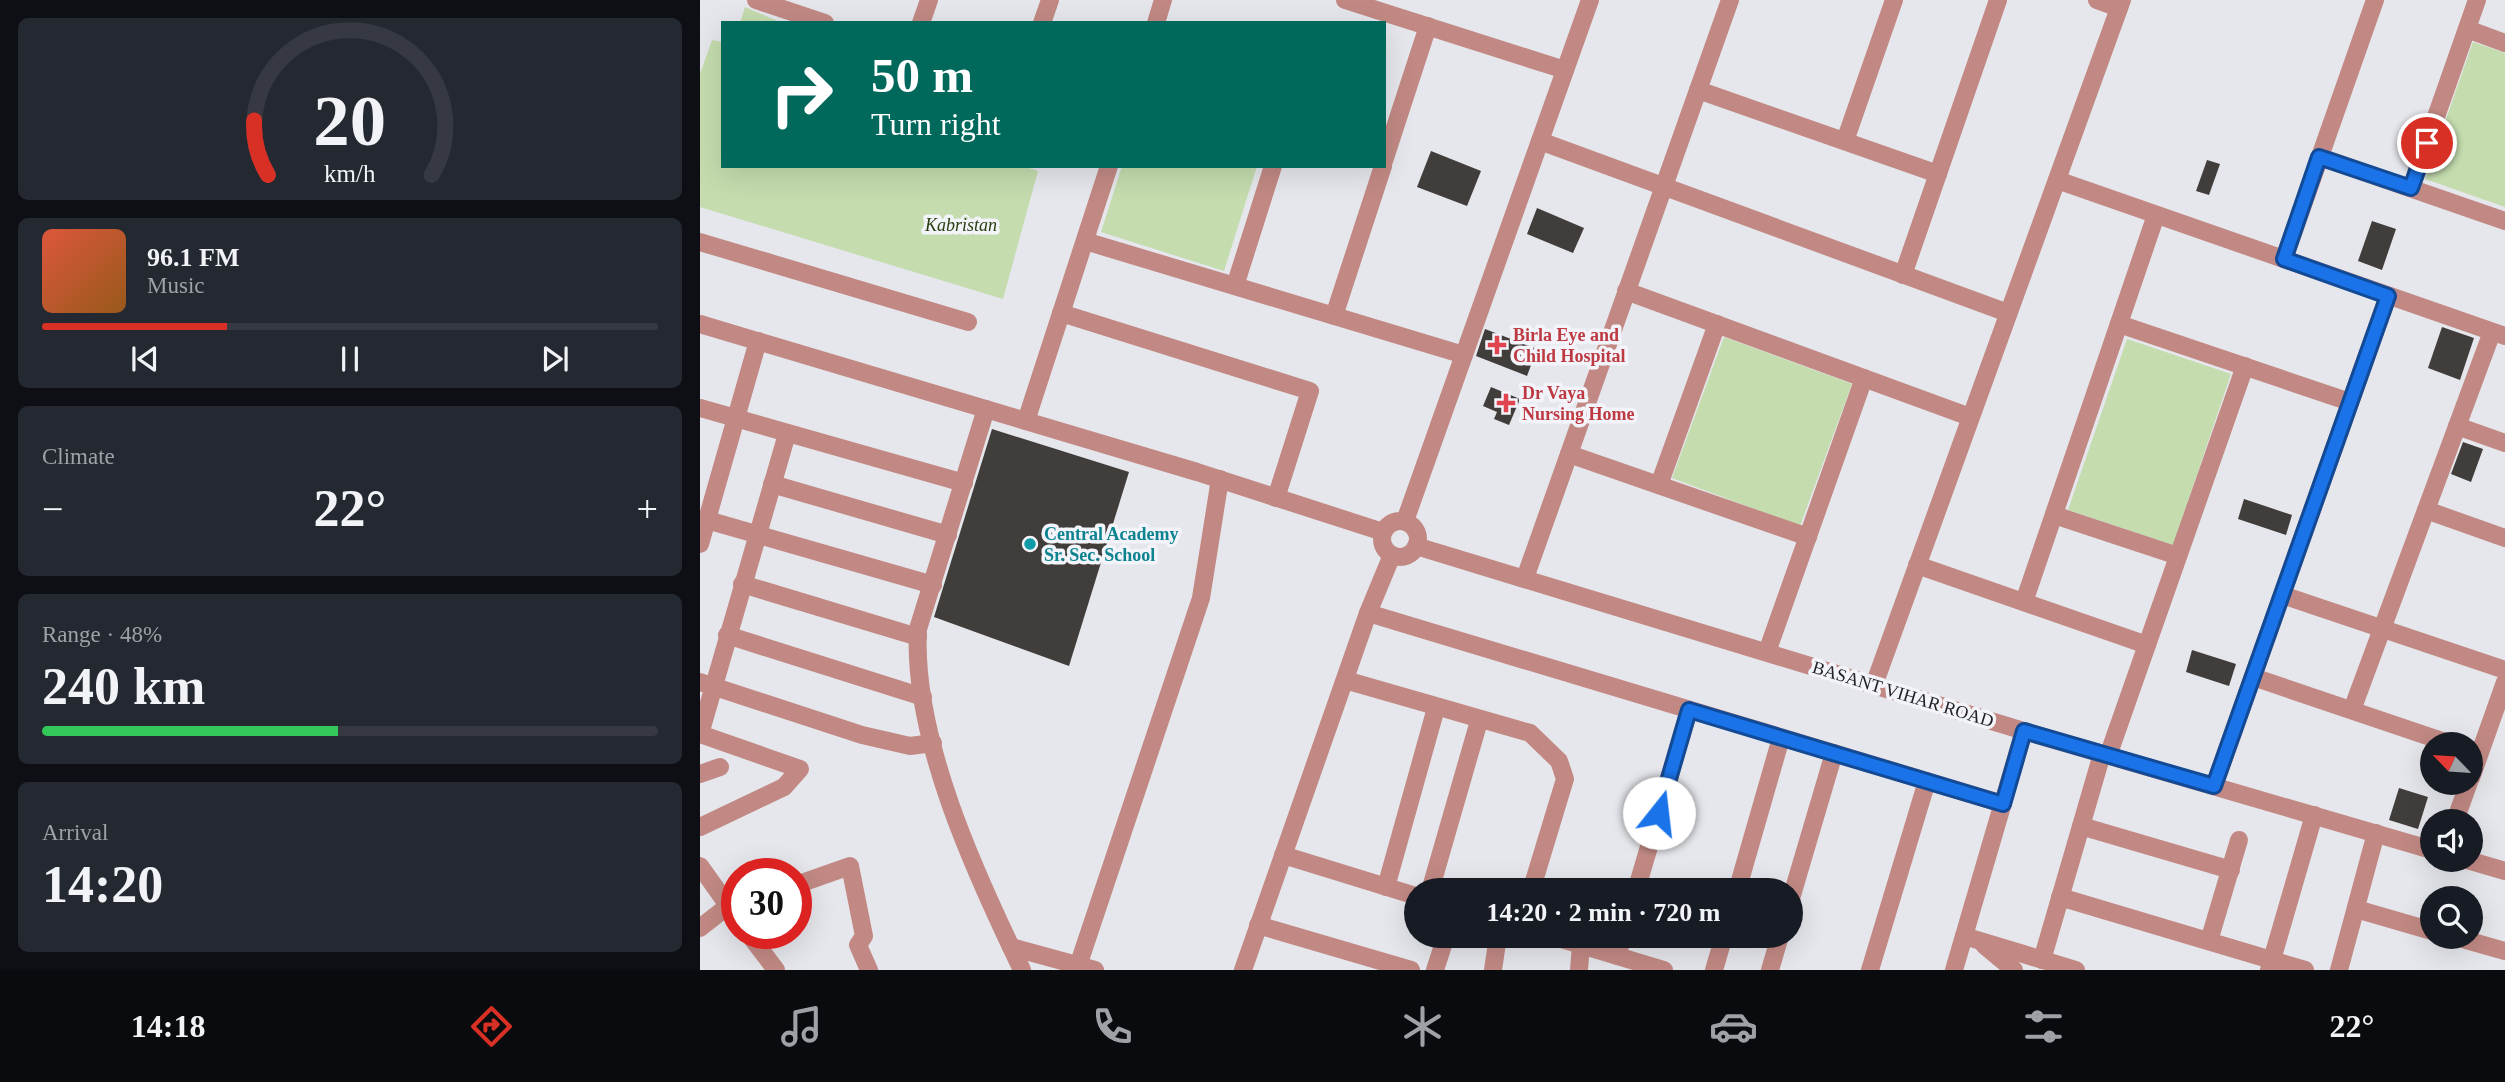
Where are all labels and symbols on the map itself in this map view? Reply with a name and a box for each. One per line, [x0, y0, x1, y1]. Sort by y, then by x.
pin [2397, 113, 2457, 173]
park label: Kabristan [924, 215, 997, 235]
place label: Birla Eye and Child Hospital [1513, 325, 1626, 366]
marker: Birla Eye and Child Hospital [1487, 335, 1507, 355]
place label: Dr Vaya Nursing Home [1522, 383, 1635, 424]
marker: Dr Vaya Nursing Home [1496, 393, 1516, 413]
place label: Central Academy Sr. Sec. School [1044, 524, 1178, 565]
marker: Central Academy Sr. Sec. School [1022, 536, 1038, 552]
street label: BASANT VIHAR ROAD [1810, 657, 1996, 731]
north arrow [2420, 732, 2483, 794]
position arrow [1622, 776, 1696, 850]
speed limit sign: 30 [721, 858, 812, 949]

